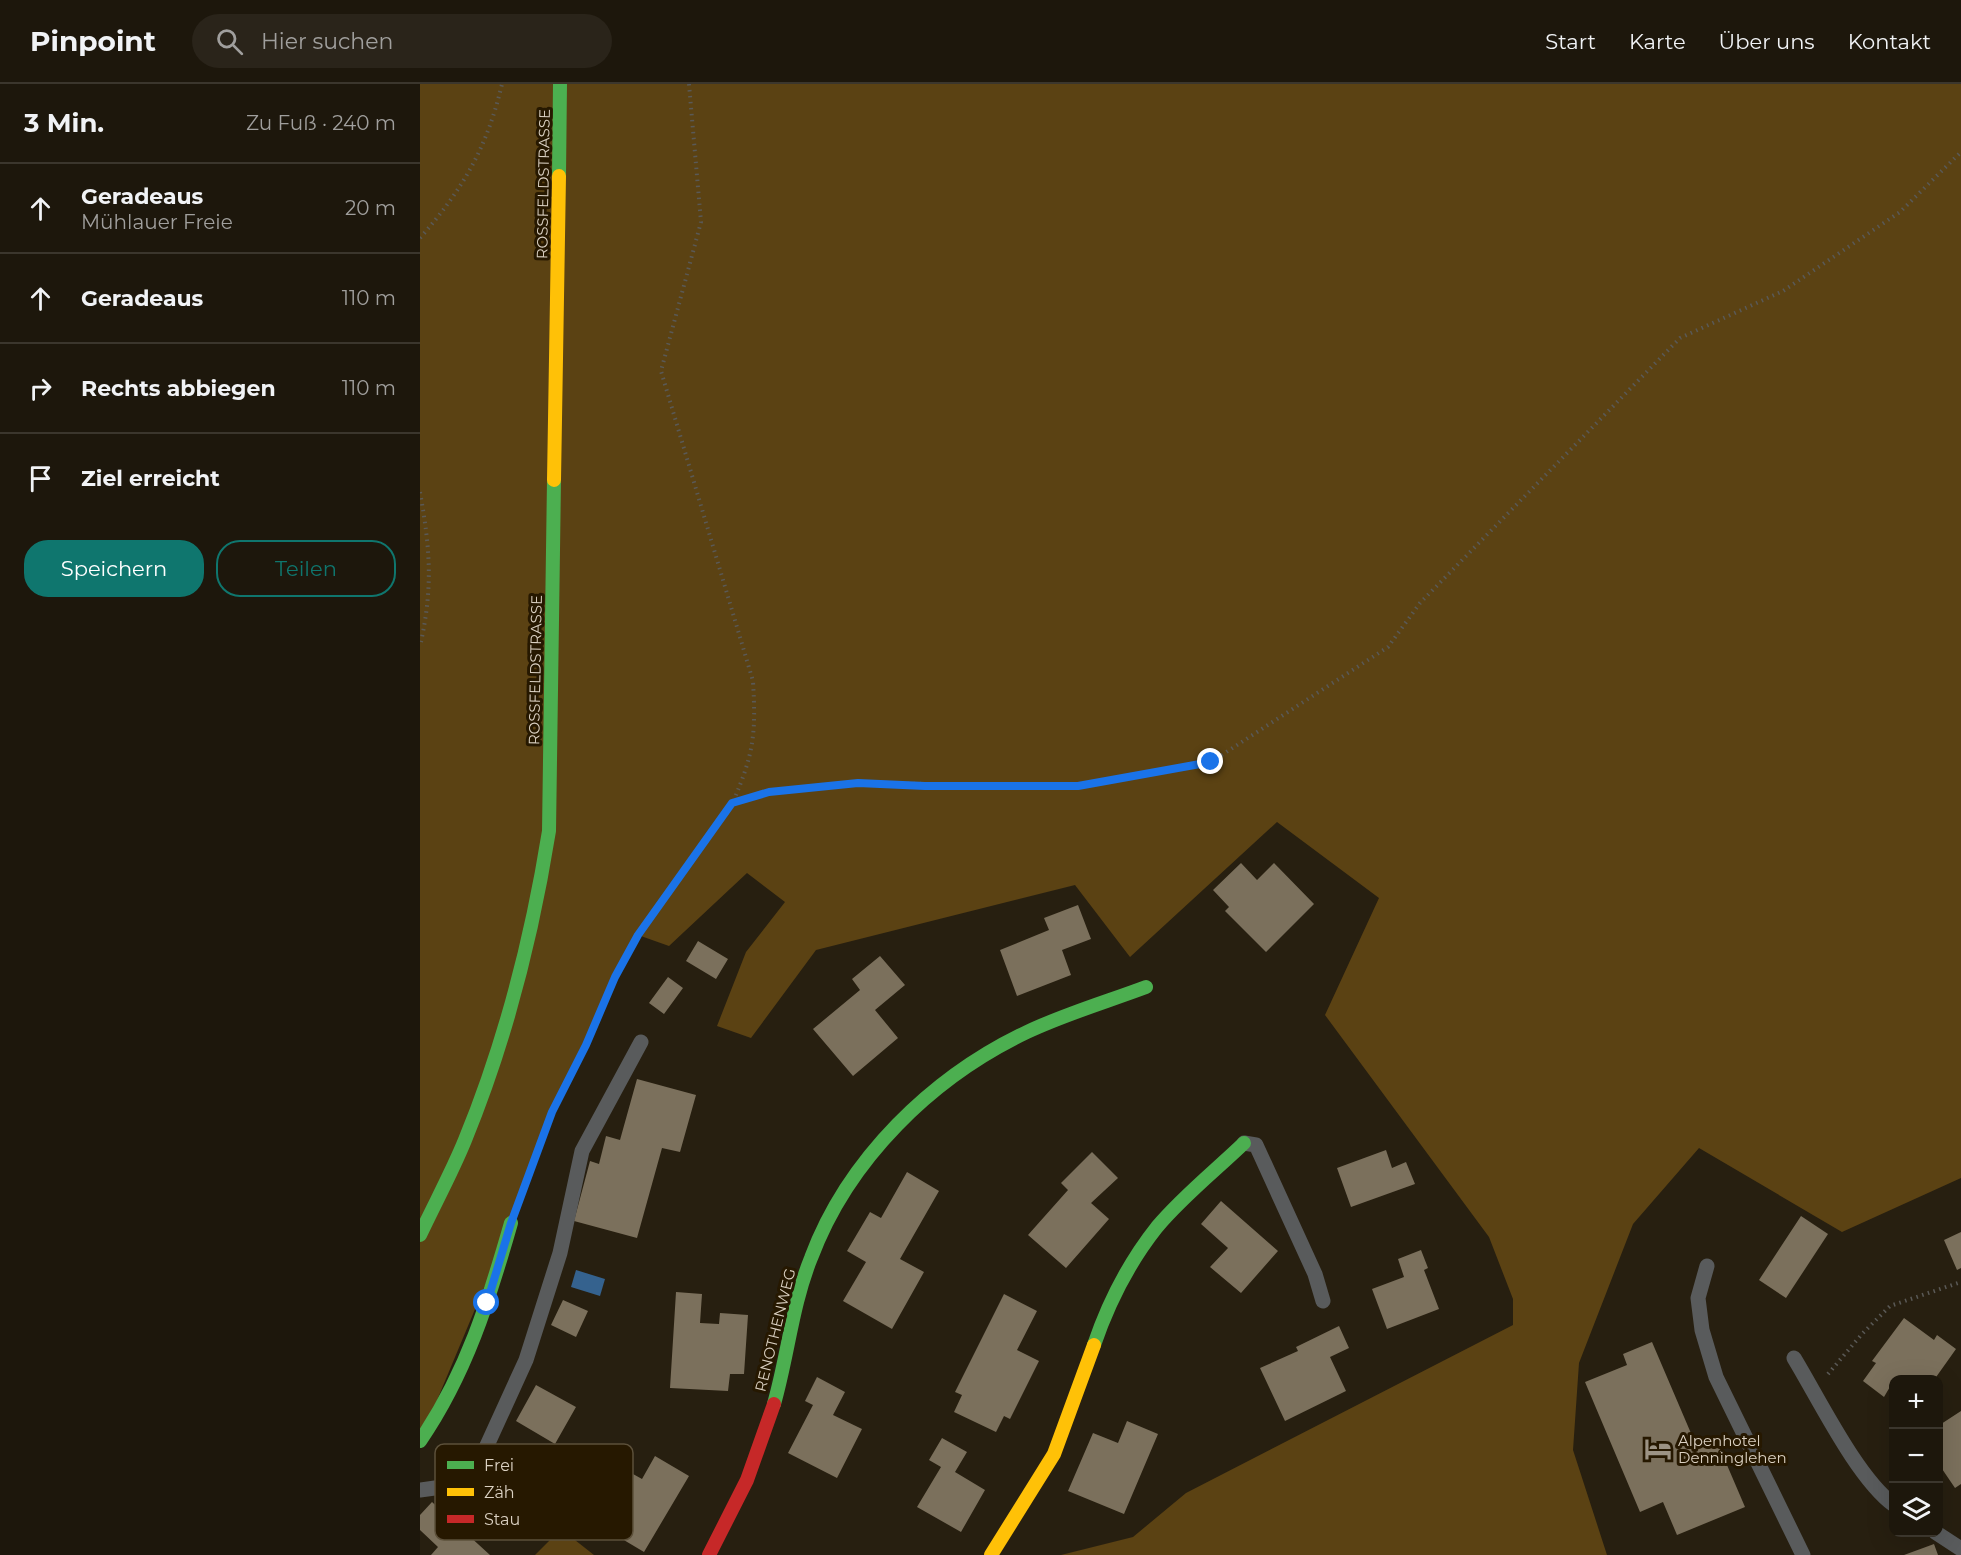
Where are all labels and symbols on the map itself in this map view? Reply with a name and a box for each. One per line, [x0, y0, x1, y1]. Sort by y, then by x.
street label: ROSSFELDSTRASSE [532, 109, 554, 259]
street label: ROSSFELDSTRASSE [524, 595, 546, 745]
route end [1197, 748, 1223, 774]
street label: RENOTHENWEG [750, 1266, 800, 1394]
route start [473, 1289, 499, 1315]
place label: Alpenhotel Denninglehen [1678, 1431, 1787, 1467]
hotel icon: Alpenhotel Denninglehen [1643, 1434, 1673, 1464]
legend [435, 1444, 633, 1540]
text: Frei [484, 1456, 514, 1475]
text: Zäh [484, 1483, 515, 1502]
text: Stau [484, 1510, 520, 1529]

